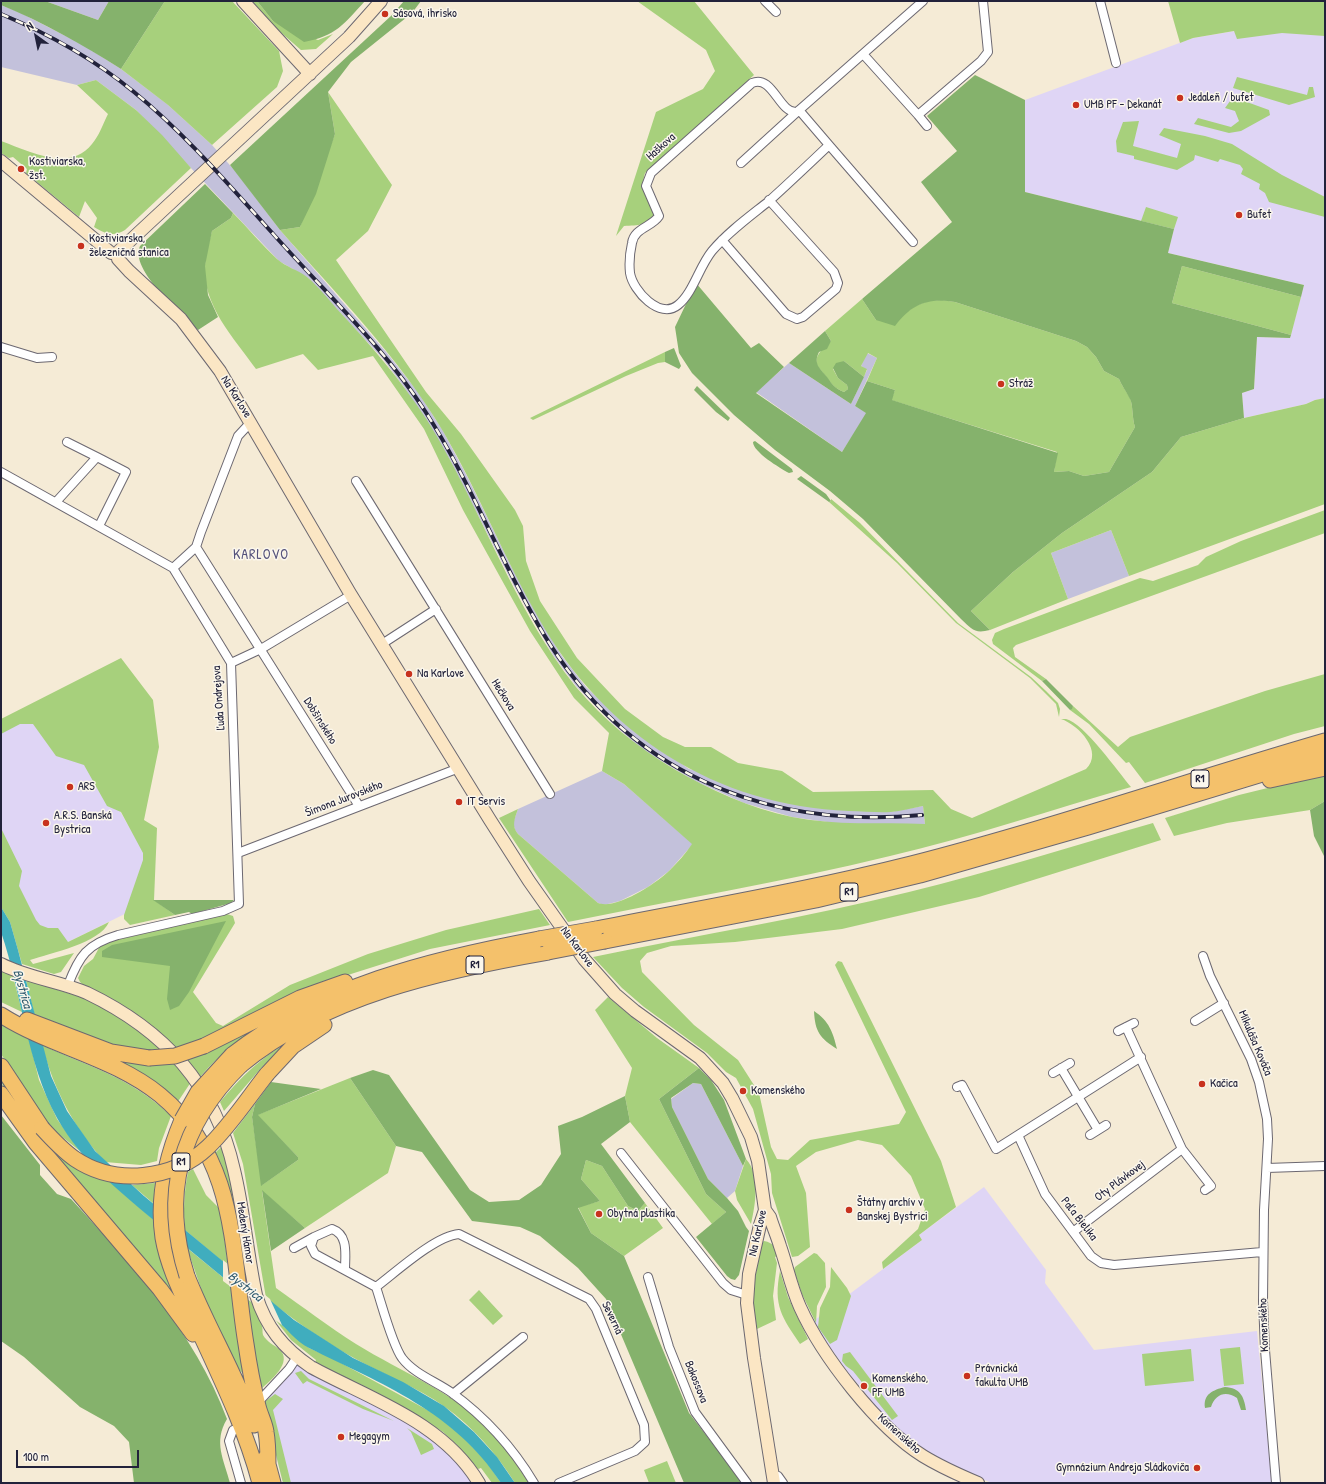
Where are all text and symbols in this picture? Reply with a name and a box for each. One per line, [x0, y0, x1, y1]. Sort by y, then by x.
place label: Sásová, ihrisko [393, 7, 457, 21]
marker: Sásová, ihrisko [380, 9, 390, 19]
north arrow [16, 16, 56, 56]
text: N [23, 18, 36, 33]
place label: Jedaleň / bufet [1188, 91, 1254, 105]
marker: Jedaleň / bufet [1175, 93, 1185, 103]
place label: UMB PF - Dekanát [1084, 98, 1162, 112]
marker: UMB PF - Dekanát [1071, 100, 1081, 110]
street label: Haškova [643, 130, 679, 164]
place label: Kostiviarska, žst. [29, 155, 85, 183]
marker: Kostiviarska, žst. [16, 164, 26, 174]
place label: Bufet [1247, 208, 1271, 222]
marker: Bufet [1234, 210, 1244, 220]
place label: Kostiviarska, železničná stanica [89, 232, 169, 260]
marker: Kostiviarska, železničná stanica [76, 241, 86, 251]
street label: Na Karlove [217, 373, 255, 421]
place label: Stráž [1009, 377, 1033, 391]
marker: Stráž [996, 379, 1006, 389]
district label: KARLOVO [233, 547, 289, 563]
street label: Ľuda Ondrejova [210, 665, 228, 731]
place label: Na Karlove [417, 667, 464, 681]
marker: Na Karlove [404, 669, 414, 679]
street label: Hečkova [488, 677, 518, 713]
street label: Dobšinského [300, 695, 340, 747]
road number: R1 [1191, 770, 1209, 788]
street label: Šimona Jurovského [303, 778, 385, 820]
place label: ARS [78, 780, 95, 794]
marker: ARS [65, 782, 75, 792]
place label: IT Servis [467, 795, 505, 809]
marker: IT Servis [454, 797, 464, 807]
place label: A.R.S. Banská Bystrica [54, 809, 112, 837]
marker: A.R.S. Banská Bystrica [41, 818, 51, 828]
road number: R1 [840, 883, 858, 901]
street label: Na Karlove [557, 924, 597, 970]
road number: R1 [466, 956, 484, 974]
water label: Bystrica [9, 968, 35, 1010]
street label: Mikuláša Kováča [1235, 1008, 1275, 1078]
place label: Kačica [1210, 1077, 1238, 1091]
marker: Kačica [1197, 1079, 1207, 1089]
place label: Komenského [751, 1084, 805, 1098]
marker: Komenského [738, 1086, 748, 1096]
road number: R1 [172, 1153, 190, 1171]
street label: Oty Plávkovej [1092, 1157, 1148, 1205]
street label: Paľa Bielika [1058, 1194, 1100, 1244]
place label: Štátny archív v Banskej Bystrici [857, 1196, 928, 1224]
street label: Medený Hámor [233, 1201, 257, 1265]
marker: Štátny archív v Banskej Bystrici [844, 1205, 854, 1215]
place label: Obytná plastika [607, 1207, 675, 1221]
street label: Na Karlove [746, 1208, 770, 1258]
marker: Obytná plastika [594, 1209, 604, 1219]
water label: Bystrica [225, 1269, 265, 1305]
street label: Komenského [1256, 1298, 1272, 1352]
street label: Severná [598, 1299, 626, 1337]
street label: Bakossova [681, 1359, 711, 1405]
place label: Právnická fakulta UMB [975, 1362, 1028, 1390]
marker: Právnická fakulta UMB [962, 1371, 972, 1381]
place label: Komenského, PF UMB [872, 1372, 928, 1400]
marker: Komenského, PF UMB [859, 1381, 869, 1391]
street label: Komenského [874, 1411, 924, 1457]
place label: Megagym [349, 1430, 390, 1444]
marker: Megagym [336, 1432, 346, 1442]
scale bar [18, 1442, 141, 1468]
text: 100 m [23, 1448, 49, 1465]
place label: Gymnázium Andreja Sládkoviča [1056, 1461, 1189, 1475]
marker: Gymnázium Andreja Sládkoviča [1192, 1463, 1202, 1473]

